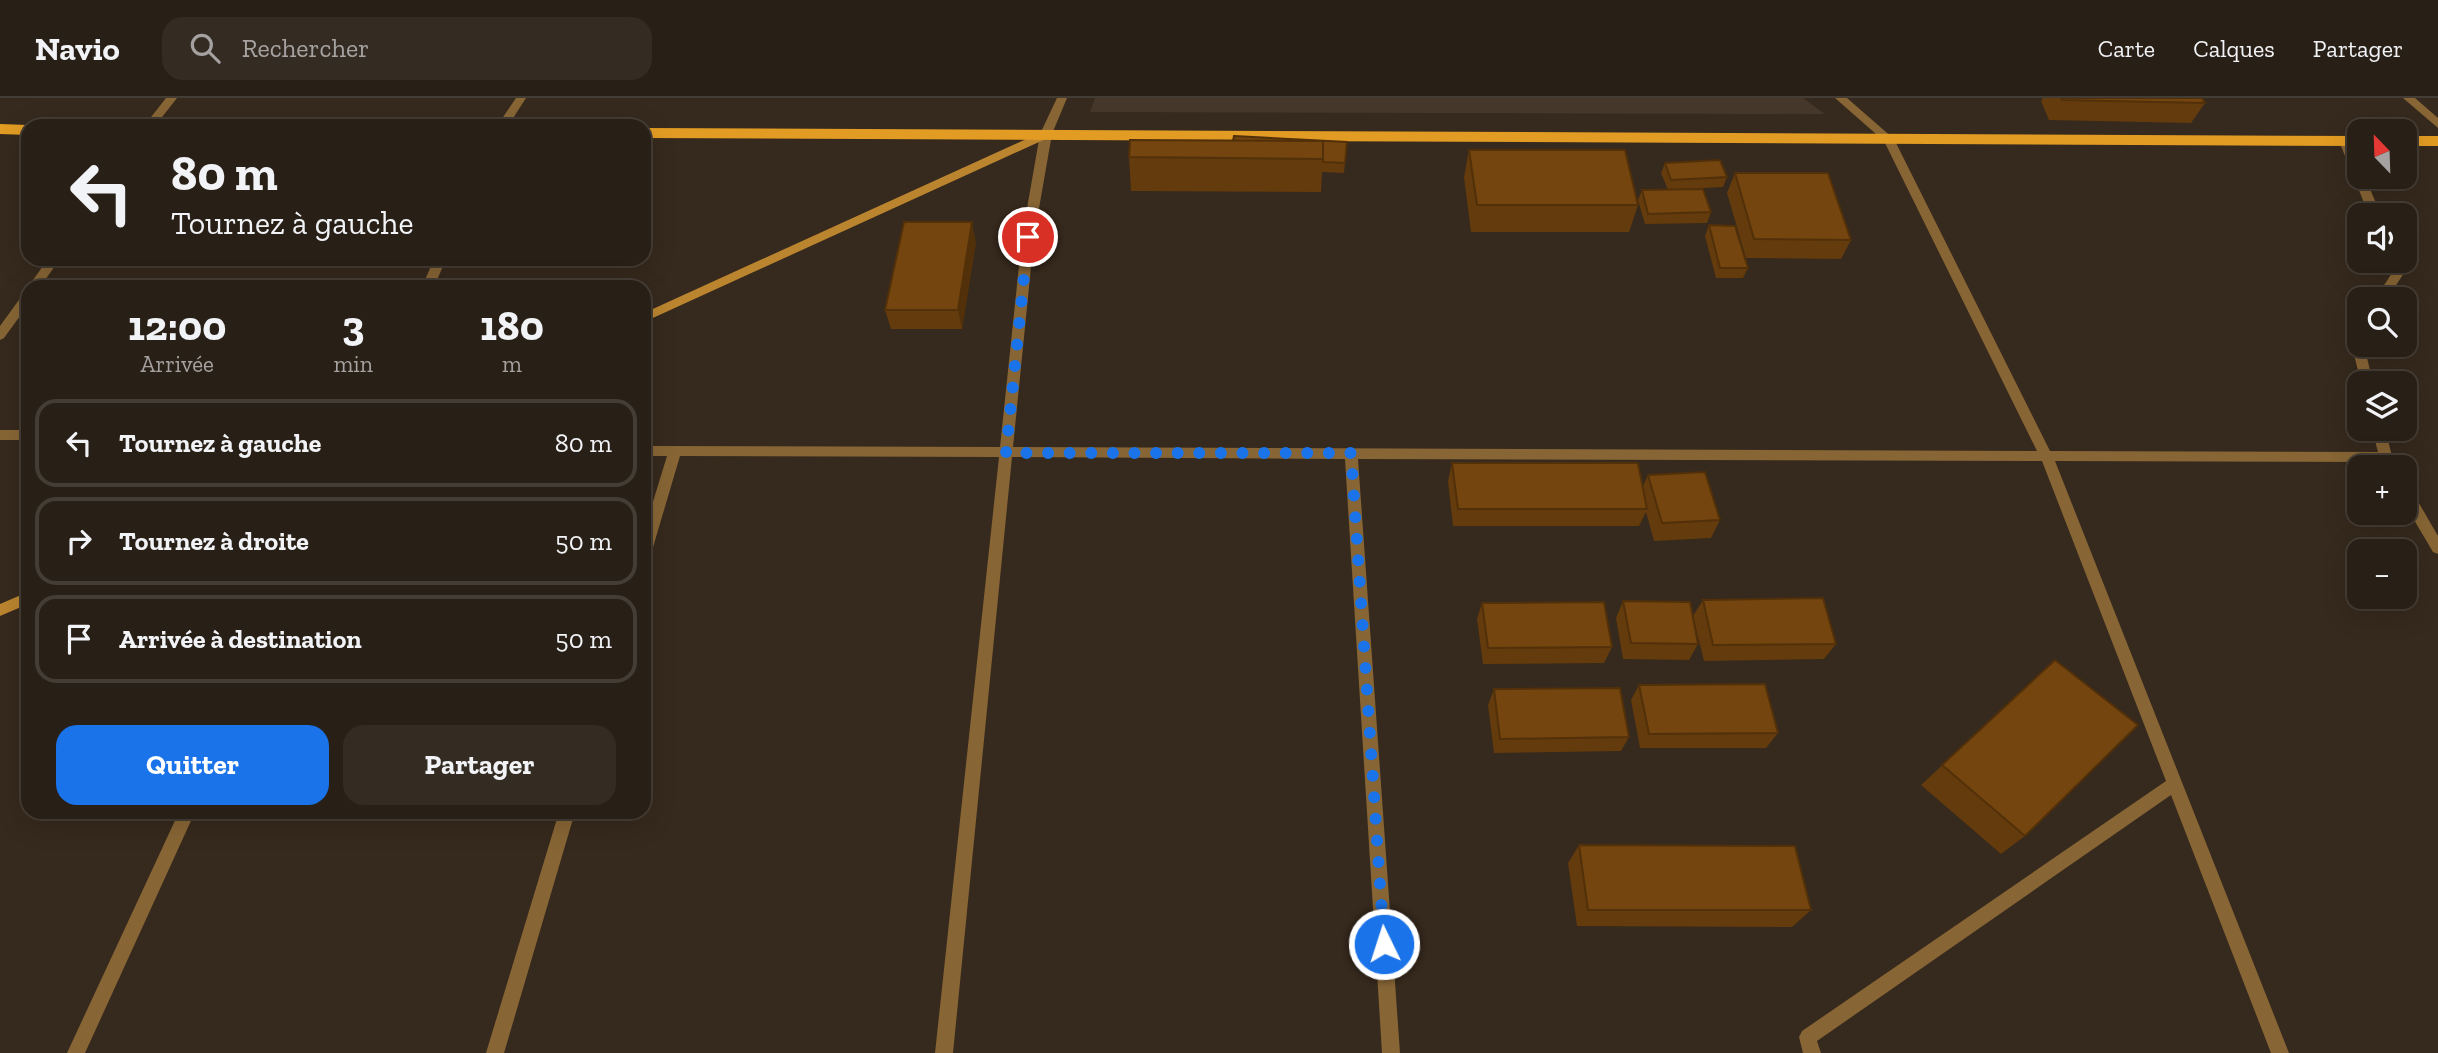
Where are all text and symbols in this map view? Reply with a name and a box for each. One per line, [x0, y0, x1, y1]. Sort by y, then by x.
search box [162, 17, 652, 80]
text: Navio [35, 29, 120, 68]
icon: search [186, 29, 224, 67]
text: Rechercher [242, 32, 369, 64]
text: Carte [2098, 34, 2155, 63]
text: Calques [2193, 34, 2275, 63]
text: Partager [2313, 34, 2403, 63]
north arrow [2347, 119, 2417, 189]
map controls [2347, 119, 2417, 609]
text: 80 m [171, 144, 278, 203]
icon: left [56, 147, 147, 238]
button: sound [2347, 203, 2417, 273]
text: Tournez à gauche [171, 204, 414, 242]
pin [998, 207, 1058, 267]
icon: arrive [1009, 218, 1047, 256]
button: search [2347, 287, 2417, 357]
text: 12:00 [128, 300, 226, 351]
text: 3 [342, 300, 364, 351]
text: 180 [480, 300, 544, 351]
text: Arrivée [141, 350, 214, 378]
text: min [334, 350, 373, 378]
text: m [502, 350, 522, 378]
button: layers [2347, 371, 2417, 441]
icon: left [60, 424, 98, 462]
text: Tournez à gauche [119, 427, 321, 459]
text: 80 m [555, 427, 612, 459]
button: + [2347, 455, 2417, 525]
icon: right [60, 522, 98, 560]
text: Tournez à droite [119, 525, 309, 557]
text: 50 m [555, 525, 612, 557]
button: − [2347, 539, 2417, 609]
icon: arrive [60, 620, 98, 658]
text: Arrivée à destination [119, 623, 362, 655]
text: 50 m [555, 623, 612, 655]
button: Quitter [56, 725, 329, 805]
button: Partager [343, 725, 616, 805]
position arrow [1347, 907, 1421, 981]

